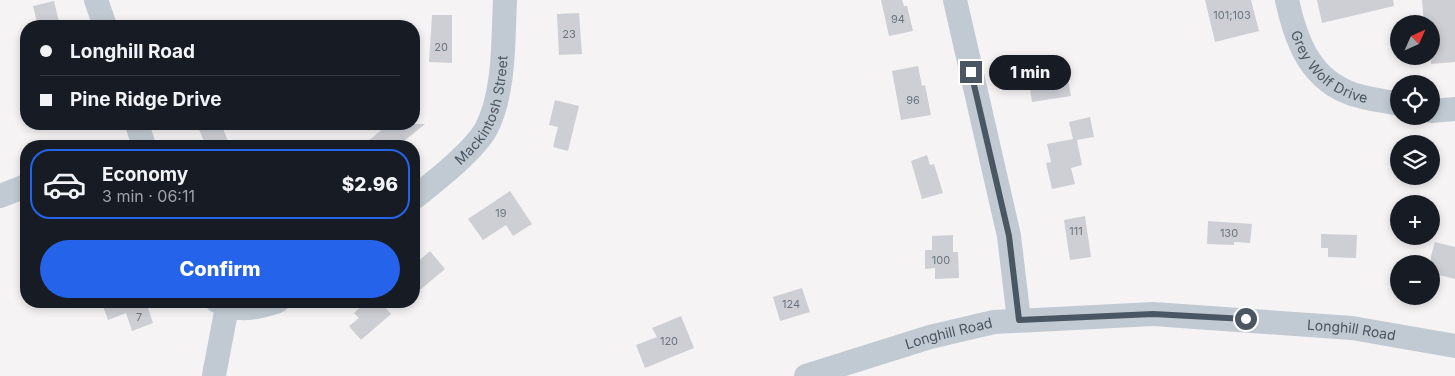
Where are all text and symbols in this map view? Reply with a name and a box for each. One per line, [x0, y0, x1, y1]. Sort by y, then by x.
house number: 101;103 [1213, 8, 1251, 22]
house number: 94 [891, 12, 905, 26]
north arrow [1390, 15, 1440, 65]
map controls [1390, 15, 1440, 305]
house number: 23 [562, 27, 576, 41]
street label: Grey Wolf Drive [1288, 28, 1369, 106]
text: Longhill Road [70, 40, 195, 63]
house number: 20 [434, 40, 448, 54]
callout: 1 min [988, 54, 1071, 90]
street label: Mackintosh Street [451, 55, 511, 168]
route end [960, 61, 982, 83]
text: 1 min [1010, 62, 1050, 82]
button: locate [1390, 75, 1440, 125]
text: Pine Ridge Drive [70, 88, 222, 111]
house number: 96 [906, 93, 920, 107]
button: layers [1390, 135, 1440, 185]
icon: car [42, 162, 87, 207]
text: Economy [102, 163, 188, 186]
text: $2.96 [342, 173, 398, 196]
text: 3 min · 06:11 [102, 186, 195, 206]
button: + [1390, 195, 1440, 245]
house number: 19 [495, 206, 507, 220]
house number: 111 [1069, 224, 1083, 238]
house number: 130 [1220, 226, 1238, 240]
button: Confirm [40, 240, 400, 298]
house number: 100 [932, 253, 950, 267]
button: − [1390, 255, 1440, 305]
house number: 124 [782, 297, 800, 311]
route start [1235, 308, 1257, 330]
house number: 7 [136, 310, 142, 324]
street label: Longhill Road [903, 314, 994, 352]
street label: Longhill Road [1306, 316, 1397, 344]
house number: 120 [660, 334, 678, 348]

